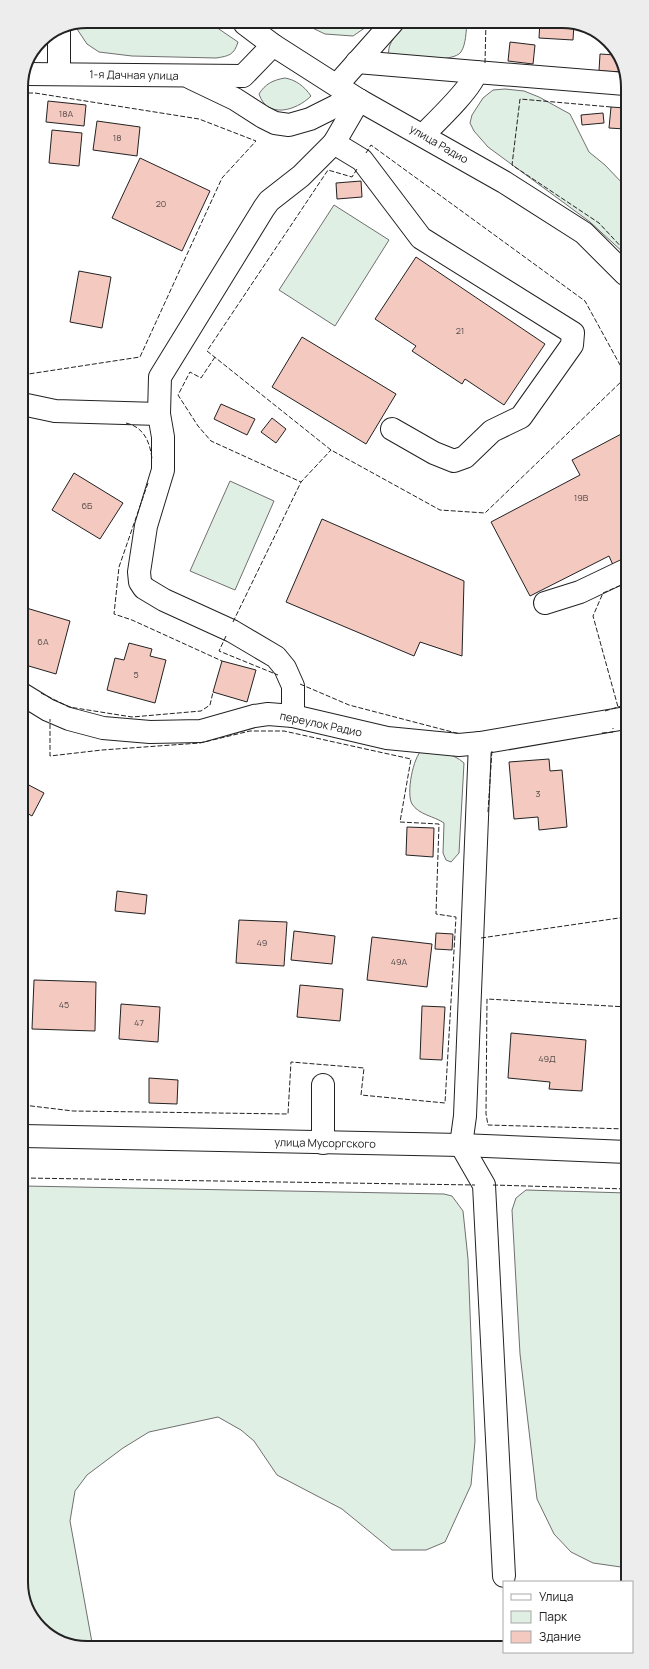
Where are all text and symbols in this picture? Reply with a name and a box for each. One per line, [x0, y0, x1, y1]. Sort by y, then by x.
street label: 1-я Дачная улица [89, 66, 179, 83]
house number: 18А [59, 107, 74, 120]
street label: улица Радио [407, 121, 472, 167]
house number: 18 [113, 131, 121, 144]
house number: 20 [156, 197, 166, 210]
house number: 21 [456, 324, 464, 337]
house number: 19В [574, 491, 589, 504]
house number: 6Б [81, 499, 93, 512]
house number: 6А [37, 635, 49, 648]
house number: 5 [133, 668, 139, 681]
street label: переулок Радио [279, 707, 364, 740]
house number: 3 [536, 787, 541, 800]
house number: 49 [257, 936, 267, 949]
house number: 49А [391, 955, 408, 968]
house number: 45 [59, 998, 69, 1011]
house number: 47 [134, 1016, 144, 1029]
house number: 49Д [538, 1052, 556, 1065]
street label: улица Мусоргского [274, 1134, 376, 1151]
legend [503, 1581, 633, 1653]
text: Улица [539, 1588, 573, 1605]
text: Парк [539, 1608, 568, 1625]
text: Здание [539, 1628, 581, 1645]

